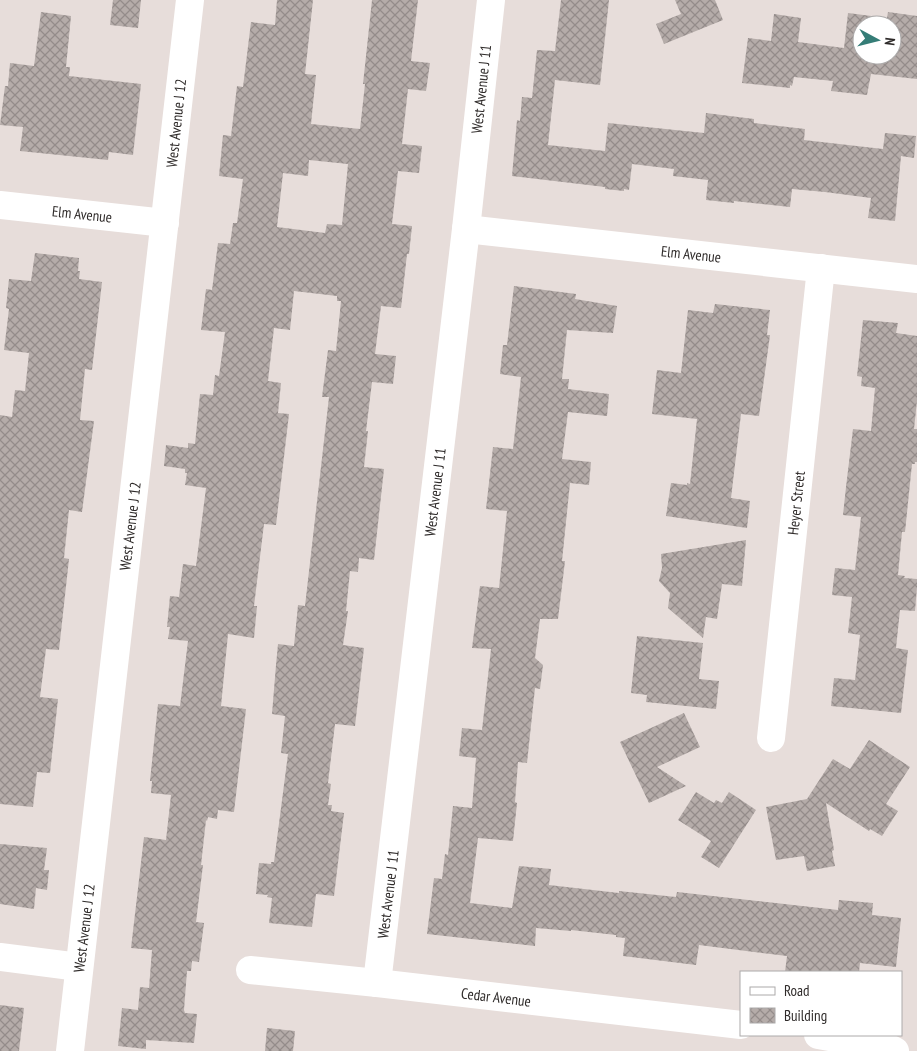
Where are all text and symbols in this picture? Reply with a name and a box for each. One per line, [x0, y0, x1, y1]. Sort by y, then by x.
north arrow [852, 15, 902, 65]
text: N [881, 37, 899, 46]
street label: West Avenue J 11 [467, 44, 495, 134]
street label: West Avenue J 12 [162, 78, 190, 168]
street label: Elm Avenue [51, 201, 113, 227]
street label: Elm Avenue [660, 241, 722, 267]
street label: West Avenue J 11 [420, 447, 450, 537]
street label: Heyer Street [783, 470, 809, 536]
street label: West Avenue J 12 [115, 481, 145, 571]
street label: West Avenue J 11 [373, 849, 403, 939]
street label: West Avenue J 12 [69, 883, 99, 973]
legend [740, 971, 902, 1036]
text: Road [784, 981, 810, 1000]
street label: Cedar Avenue [460, 983, 532, 1011]
text: Building [784, 1006, 827, 1025]

